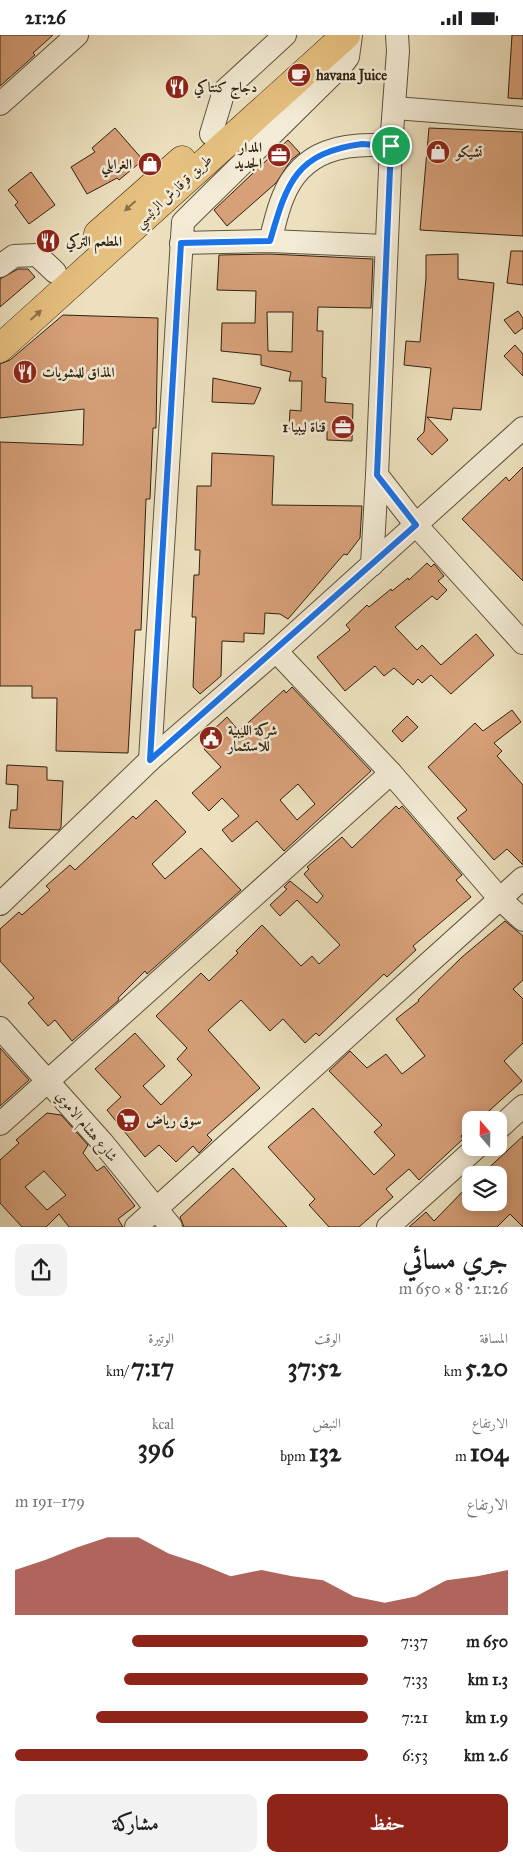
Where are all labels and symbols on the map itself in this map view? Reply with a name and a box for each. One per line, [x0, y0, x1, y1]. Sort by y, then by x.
cafe icon: havana Juice [286, 62, 312, 88]
place label: havana Juice [315, 67, 387, 85]
restaurant icon: دجاج كنتاكي [164, 74, 190, 100]
place label: دجاج كنتاكي [193, 79, 257, 100]
pin [370, 125, 412, 167]
place label: المدار الجديد [234, 139, 262, 172]
shop icon: تشيكو [425, 139, 451, 165]
office icon: المدار الجديد [266, 142, 292, 168]
place label: تشيكو [454, 144, 482, 161]
street label: طريق قرقارش الرئيسي [131, 151, 219, 235]
shop icon: الغرابلي [137, 151, 163, 177]
place label: الغرابلي [101, 156, 132, 178]
one-way arrow [124, 200, 136, 212]
restaurant icon: المطعم التركي [35, 228, 61, 254]
place label: المطعم التركي [65, 233, 122, 254]
one-way arrow [30, 309, 42, 321]
restaurant icon: المذاق للمشويات [12, 359, 38, 385]
place label: المذاق للمشويات [42, 364, 114, 381]
office icon: قناة ليبيا 1 [330, 414, 356, 440]
place label: قناة ليبيا 1 [283, 419, 326, 436]
place label: شركة الليبية للاستثمار [226, 721, 278, 755]
public building icon: شركة الليبية للاستثمار [198, 725, 224, 751]
street label: شارع هشام الاموي [49, 1087, 121, 1168]
supermarket icon: سوق رياض [115, 1107, 141, 1133]
north arrow [462, 1111, 508, 1156]
place label: سوق رياض [146, 1112, 202, 1129]

